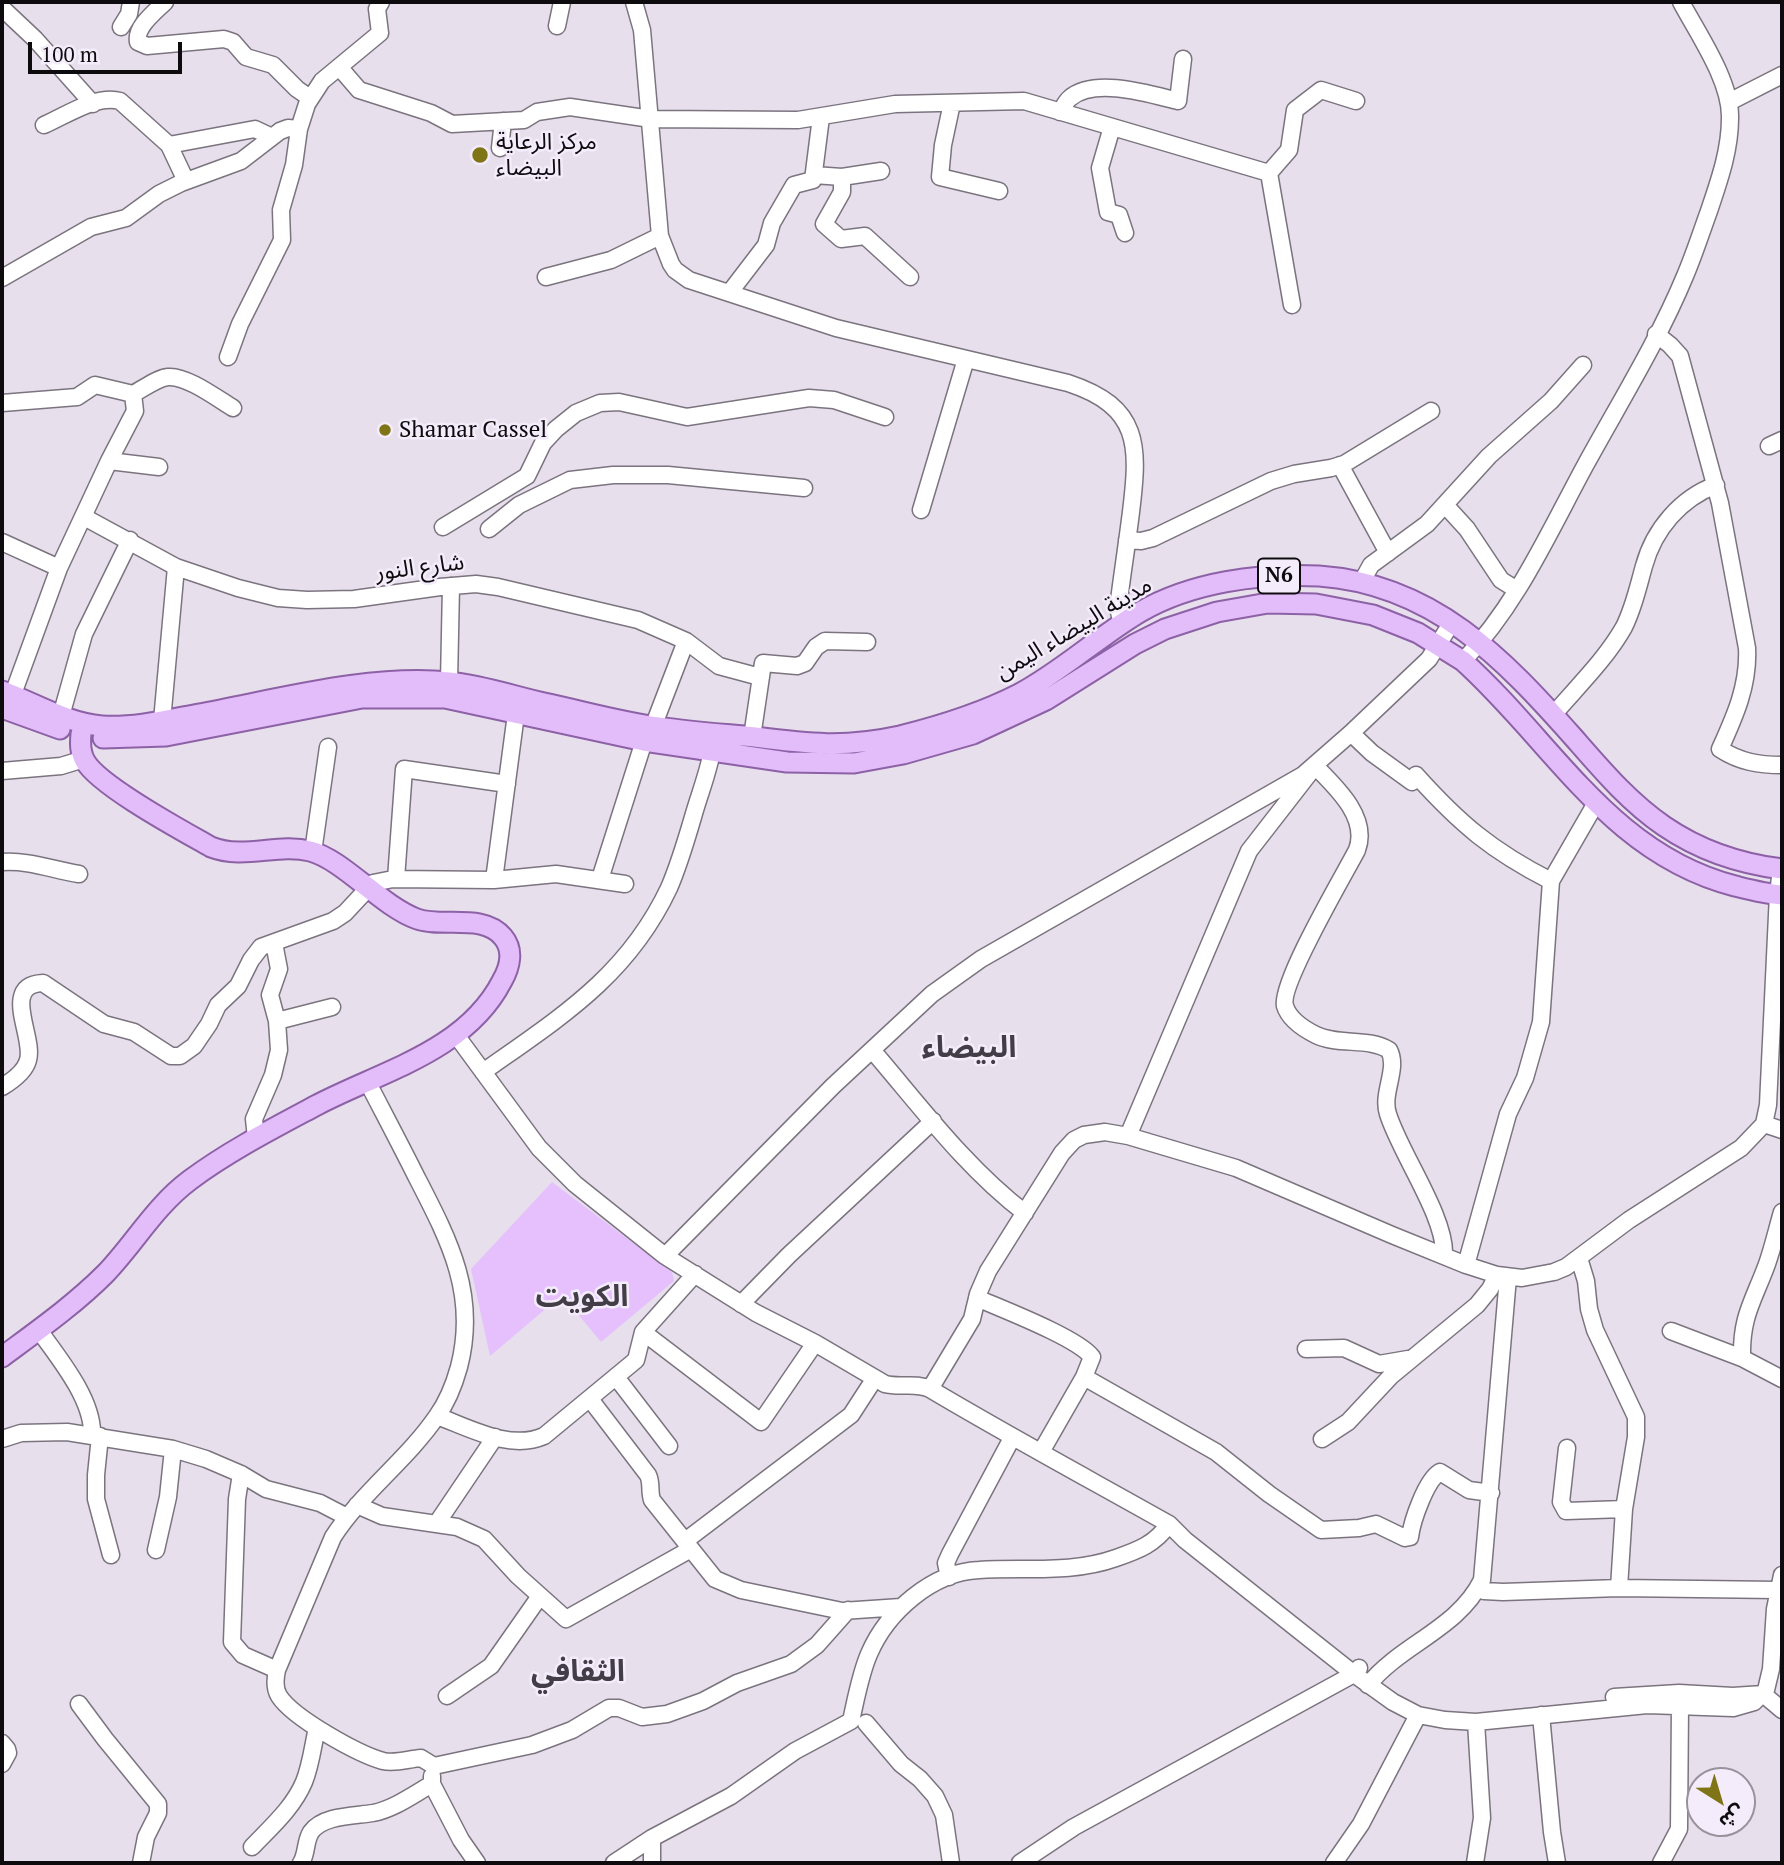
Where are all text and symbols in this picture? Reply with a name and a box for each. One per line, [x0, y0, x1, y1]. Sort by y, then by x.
scale bar [32, 28, 186, 72]
text: 100 m [41, 40, 98, 68]
place label: مركز الرعاية البيضاء [496, 128, 597, 182]
marker: مركز الرعاية البيضاء [470, 145, 490, 165]
place label: Shamar Cassel [399, 416, 547, 444]
marker: Shamar Cassel [377, 422, 393, 438]
street label: شارع النور [374, 549, 466, 587]
road number: N6 [1258, 558, 1300, 594]
street label: مدينة البيضاء اليمن [991, 571, 1157, 687]
district label: البيضاء [922, 1030, 1016, 1066]
district label: الكويت [535, 1279, 629, 1315]
district label: الثقافي [531, 1654, 625, 1690]
north arrow [1686, 1767, 1756, 1837]
text: ش [1715, 1800, 1751, 1835]

